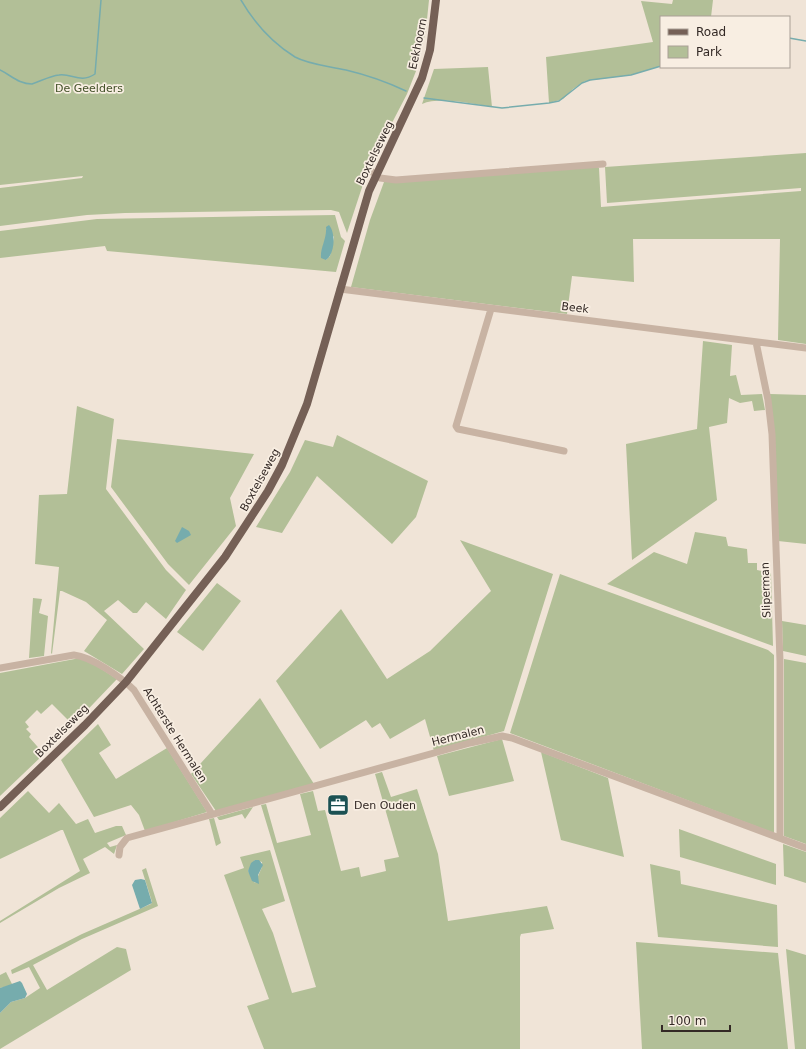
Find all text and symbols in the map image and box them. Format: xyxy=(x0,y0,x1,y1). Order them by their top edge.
legend xyxy=(660,16,790,68)
street label: Eekhoorn xyxy=(406,17,430,71)
text: Road xyxy=(696,25,726,39)
text: Park xyxy=(696,45,722,59)
park label: De Geelders xyxy=(55,82,123,95)
street label: Boxtelseweg xyxy=(354,119,396,187)
street label: Beek xyxy=(561,300,590,316)
street label: Boxtelseweg xyxy=(237,446,283,514)
street label: Sliperman xyxy=(759,562,773,618)
street label: Achterste Hermalen xyxy=(140,685,210,785)
street label: Boxtelseweg xyxy=(33,702,91,760)
street label: Hermalen xyxy=(430,723,486,749)
office icon: Den Ouden xyxy=(325,792,351,818)
place label: Den Ouden xyxy=(354,799,416,812)
scale bar xyxy=(662,1007,730,1033)
text: 100 m xyxy=(668,1014,706,1028)

